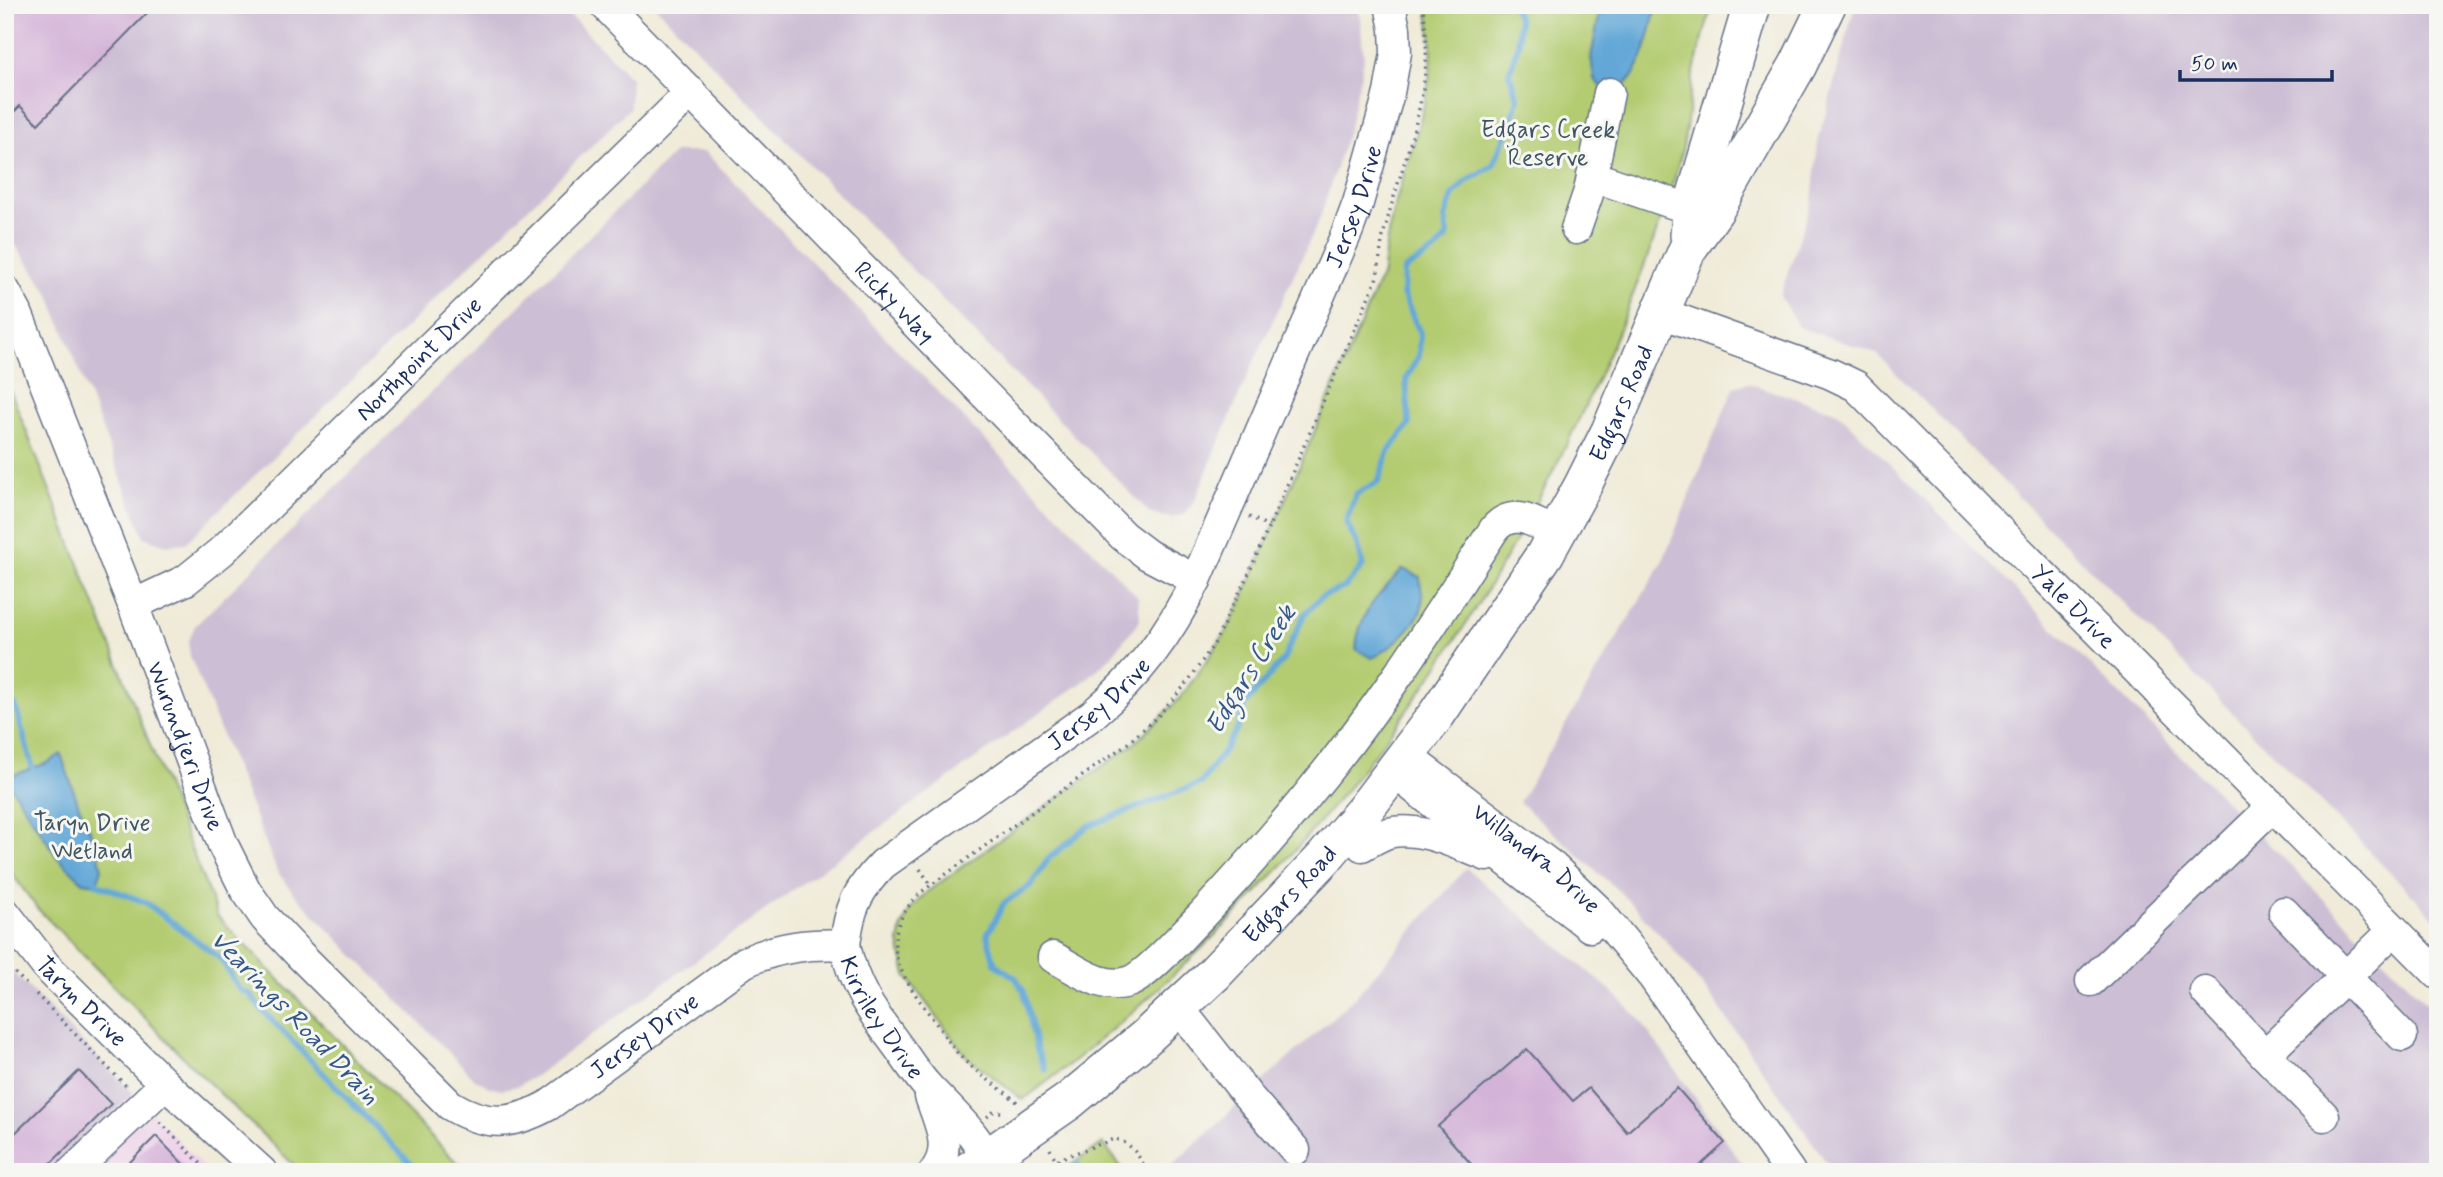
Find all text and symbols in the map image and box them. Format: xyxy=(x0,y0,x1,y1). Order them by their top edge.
scale bar xyxy=(2180,38,2333,82)
text: 50 m xyxy=(2191,50,2238,78)
park label: Edgars Creek Reserve xyxy=(1481,115,1615,174)
street label: Jersey Drive xyxy=(1319,142,1390,273)
street label: Ricky Way xyxy=(846,255,941,351)
street label: Northpoint Drive xyxy=(350,291,490,428)
street label: Edgars Road xyxy=(1583,341,1662,468)
street label: Yale Drive xyxy=(2024,558,2122,656)
water label: Edgars Creek xyxy=(1199,598,1308,743)
street label: Jersey Drive xyxy=(1042,652,1159,759)
street label: Wurundjeri Drive xyxy=(139,658,230,836)
street label: Willandra Drive xyxy=(1465,797,1607,921)
park label: Taryn Drive Wetland xyxy=(33,808,151,867)
street label: Edgars Road xyxy=(1237,840,1345,951)
water label: Vearings Road Drain xyxy=(202,924,387,1113)
street label: Taryn Drive xyxy=(27,951,133,1055)
street label: Kirriley Drive xyxy=(831,953,930,1086)
street label: Jersey Drive xyxy=(584,987,706,1087)

